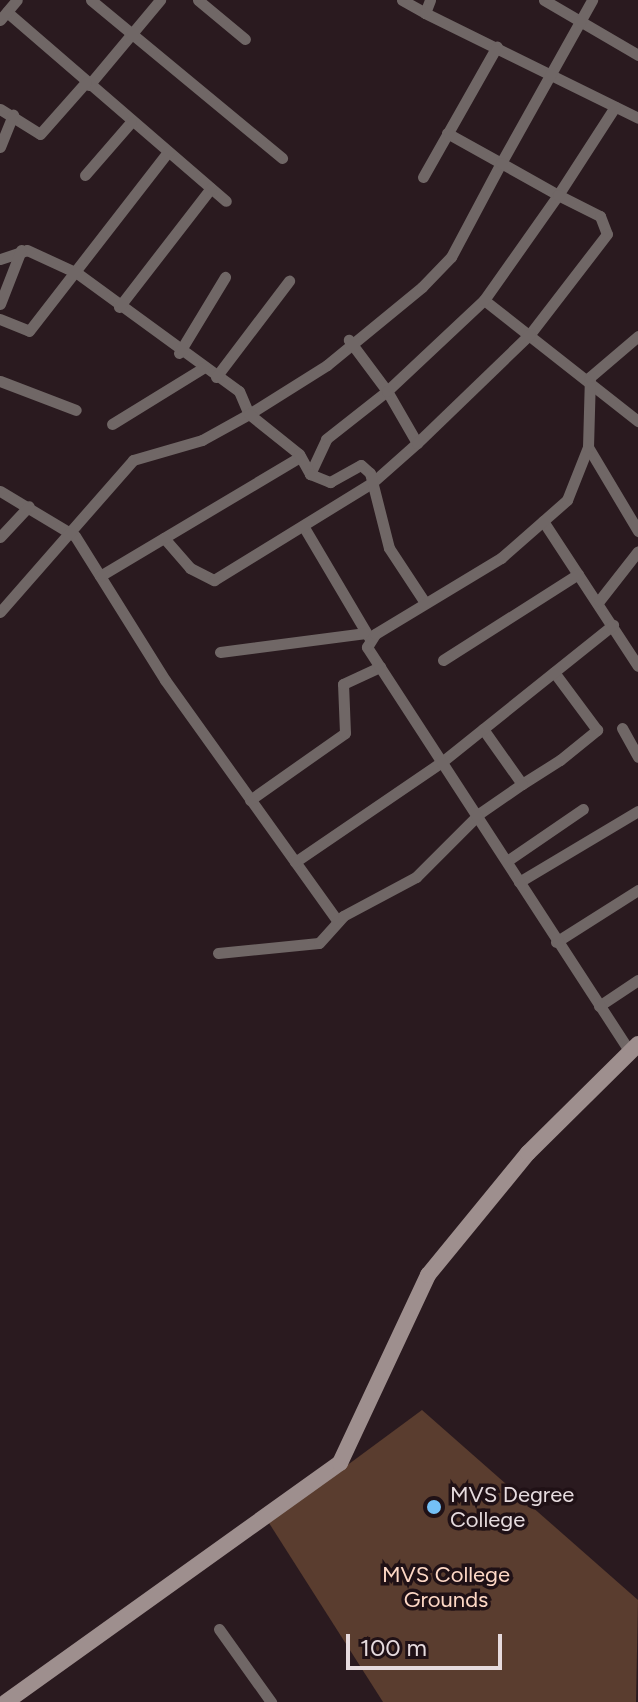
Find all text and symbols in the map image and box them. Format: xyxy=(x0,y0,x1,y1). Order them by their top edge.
place label: MVS Degree College xyxy=(450,1481,574,1532)
marker: MVS Degree College xyxy=(425,1498,443,1516)
park label: MVS College Grounds xyxy=(382,1561,510,1612)
scale bar xyxy=(350,1618,506,1668)
text: 100 m xyxy=(360,1633,427,1662)

